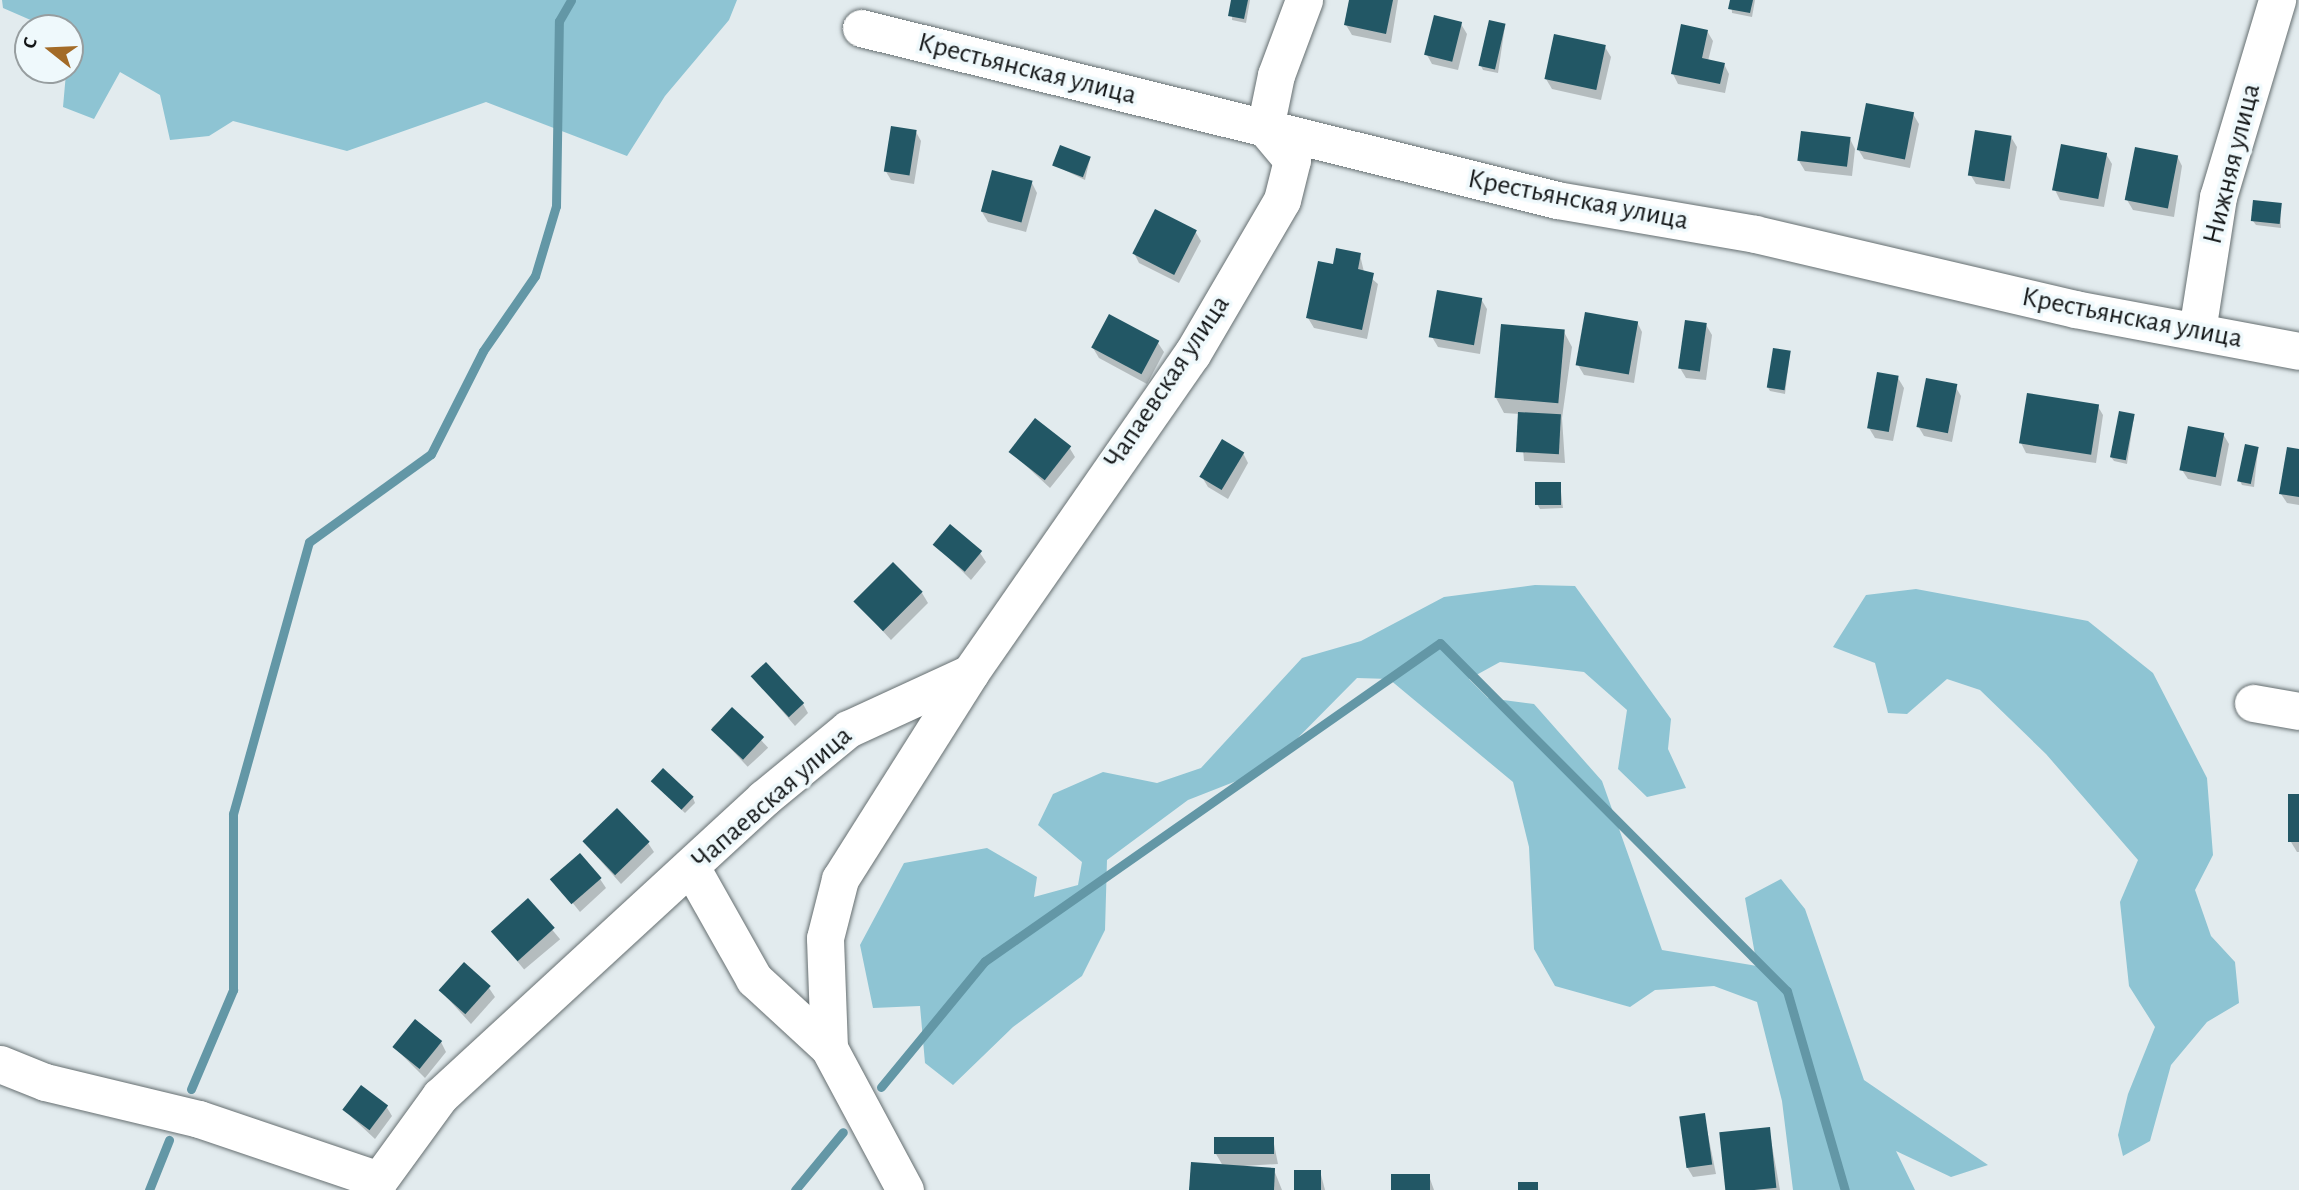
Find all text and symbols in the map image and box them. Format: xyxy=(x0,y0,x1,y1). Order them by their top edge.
north arrow xyxy=(14,14,84,84)
street label: Крестьянская улица xyxy=(914,26,1140,112)
text: С xyxy=(20,35,41,51)
street label: Нижняя улица xyxy=(2196,80,2268,248)
street label: Крестьянская улица xyxy=(1465,162,1691,238)
street label: Крестьянская улица xyxy=(2019,280,2245,356)
street label: Чапаевская улица xyxy=(1097,289,1237,475)
street label: Чапаевская улица xyxy=(685,719,859,877)

